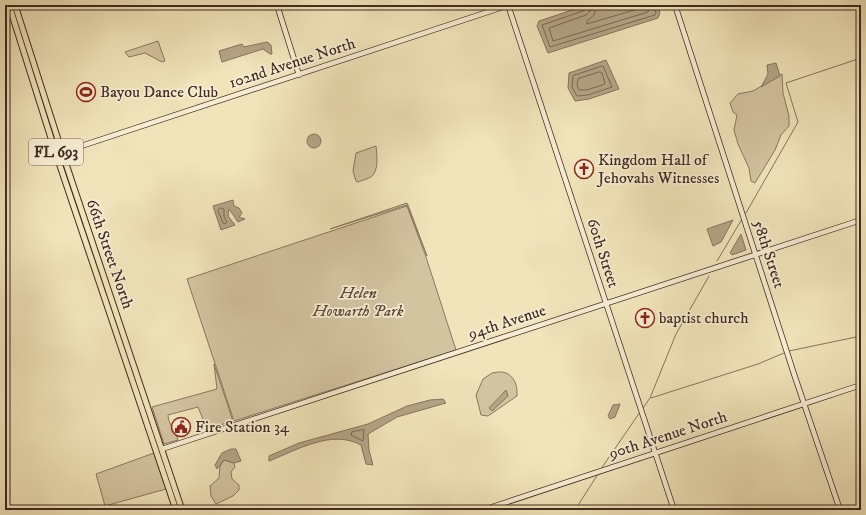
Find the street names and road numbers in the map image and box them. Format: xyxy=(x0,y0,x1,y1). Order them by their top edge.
street label: 102nd Avenue North xyxy=(226,33,358,93)
road number: FL 693 xyxy=(29,139,83,165)
street label: 66th Street North xyxy=(82,196,138,312)
street label: 60th Street xyxy=(582,216,624,290)
street label: 58th Street xyxy=(749,217,789,291)
street label: 94th Avenue xyxy=(465,300,549,344)
street label: 90th Avenue North xyxy=(605,406,730,464)

